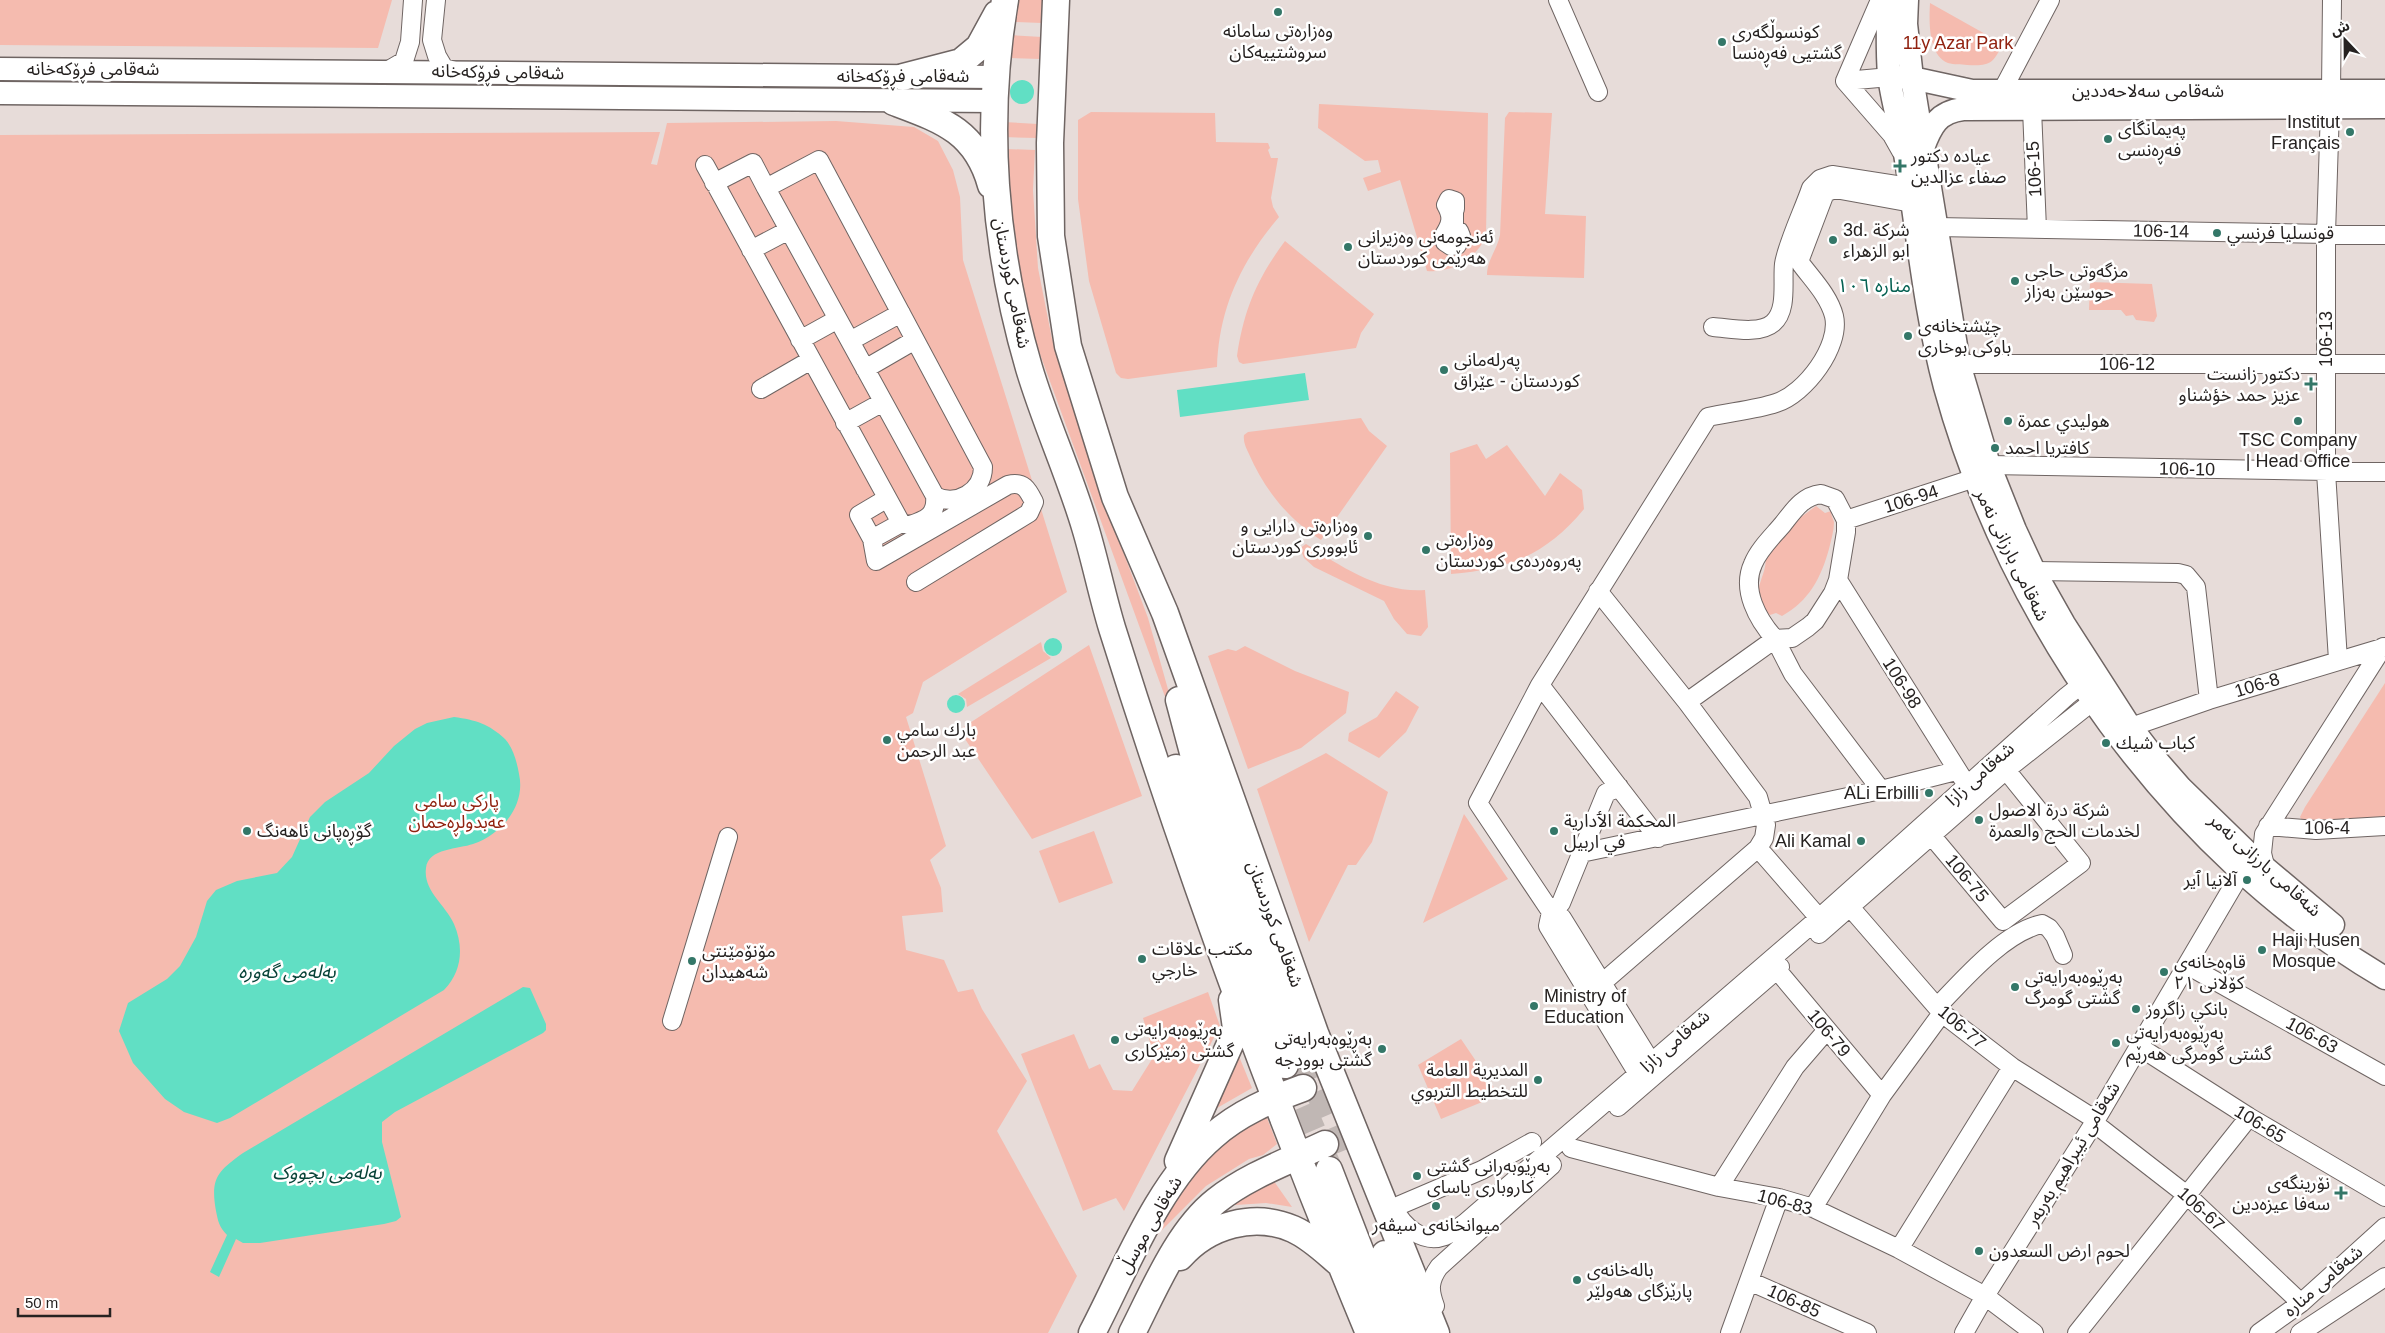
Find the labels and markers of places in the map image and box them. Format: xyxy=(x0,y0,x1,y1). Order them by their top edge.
marker: وەزارەتی سامانە سروشتییەکان xyxy=(1272,6,1284,18)
place label: کونسوڵگەری گشتیی فەڕەنسا xyxy=(1732,19,1842,68)
place label: وەزارەتی سامانە سروشتییەکان xyxy=(1223,21,1333,63)
marker: کونسوڵگەری گشتیی فەڕەنسا xyxy=(1716,36,1728,48)
place label: Institut Français xyxy=(2271,112,2340,153)
place label: پەیمانگای فەڕەنسی xyxy=(2118,119,2186,165)
marker: Institut Français xyxy=(2344,126,2356,138)
marker: پەیمانگای فەڕەنسی xyxy=(2102,133,2114,145)
place label: عياده دكتور صفاء عزالدين xyxy=(1910,146,2007,188)
marker: عياده دكتور صفاء عزالدين xyxy=(1893,159,1907,173)
place label: 3d. شركة ابو الزهراء xyxy=(1843,220,1910,262)
place label: قونسليا فرنسي xyxy=(2227,223,2334,246)
place label: ئەنجومەنی وەزیرانی هەرێمی کوردستان xyxy=(1358,227,1494,269)
marker: قونسليا فرنسي xyxy=(2211,227,2223,239)
marker: 3d. شركة ابو الزهراء xyxy=(1827,234,1839,246)
marker: ئەنجومەنی وەزیرانی هەرێمی کوردستان xyxy=(1342,241,1354,253)
place label: مزگەوتی حاجی حوسێن بەزاز xyxy=(2024,261,2128,303)
marker: مزگەوتی حاجی حوسێن بەزاز xyxy=(2009,275,2021,287)
place label: چێشتخانەی باوكی بوخاری xyxy=(1918,316,2011,358)
marker: چێشتخانەی باوكی بوخاری xyxy=(1902,330,1914,342)
place label: پەرلەمانی کوردستان - عێراق xyxy=(1454,350,1580,392)
marker: پەرلەمانی کوردستان - عێراق xyxy=(1438,364,1450,376)
place label: دكتور زانست عزيز حمد خؤشناو xyxy=(2179,364,2300,406)
marker: دكتور زانست عزيز حمد خؤشناو xyxy=(2304,377,2318,391)
place label: هوليدي عمرة xyxy=(2018,411,2110,434)
marker: هوليدي عمرة xyxy=(2002,415,2014,427)
marker: TSC Company | Head Office xyxy=(2292,415,2304,427)
place label: TSC Company | Head Office xyxy=(2239,430,2357,471)
place label: كافتريا احمد xyxy=(2005,438,2090,459)
marker: كافتريا احمد xyxy=(1989,442,2001,454)
place label: وەزارەتی دارایی و ئابووری کوردستان xyxy=(1232,516,1358,558)
marker: وەزارەتی دارایی و ئابووری کوردستان xyxy=(1362,530,1374,542)
place label: وەزارەتی پەروەردەی کوردستان xyxy=(1436,530,1582,572)
marker: وەزارەتی پەروەردەی کوردستان xyxy=(1420,544,1432,556)
place label: بارك سامي عبد الرحمن xyxy=(897,720,976,762)
place label: كباب شيك xyxy=(2116,733,2196,753)
marker: بارك سامي عبد الرحمن xyxy=(881,734,893,746)
marker: كباب شيك xyxy=(2100,737,2112,749)
place label: ALi Erbilli xyxy=(1844,783,1919,803)
marker: ALi Erbilli xyxy=(1923,787,1935,799)
place label: شركة درة الاصول لخدمات الحج والعمرة xyxy=(1989,800,2140,844)
place label: المحكمة الٲدارية في اربيل xyxy=(1564,811,1676,855)
marker: شركة درة الاصول لخدمات الحج والعمرة xyxy=(1973,814,1985,826)
place label: گۆڕەپانی ئاهەنگ xyxy=(257,821,372,846)
marker: گۆڕەپانی ئاهەنگ xyxy=(241,825,253,837)
marker: المحكمة الٲدارية في اربيل xyxy=(1548,825,1560,837)
place label: Ali Kamal xyxy=(1775,831,1851,851)
marker: Ali Kamal xyxy=(1855,835,1867,847)
place label: آلانیا ٱير xyxy=(2183,870,2238,891)
marker: آلانیا ٱير xyxy=(2241,874,2253,886)
place label: Haji Husen Mosque xyxy=(2272,930,2360,971)
place label: مكتب علاقات خارجي xyxy=(1152,939,1253,983)
place label: مۆنۆمێنتی شەھیدان xyxy=(702,941,776,983)
marker: Haji Husen Mosque xyxy=(2256,944,2268,956)
place label: قاوەخانەی کۆڵانی ٢١ xyxy=(2174,952,2246,994)
marker: مكتب علاقات خارجي xyxy=(1136,953,1148,965)
marker: مۆنۆمێنتی شەھیدان xyxy=(686,955,698,967)
marker: قاوەخانەی کۆڵانی ٢١ xyxy=(2158,966,2170,978)
place label: بەڕێوەبەرایەتی گشتی گومرگ xyxy=(2025,967,2123,1009)
marker: بەڕێوەبەرایەتی گشتی گومرگ xyxy=(2009,981,2021,993)
place label: Ministry of Education xyxy=(1544,986,1627,1027)
place label: بانكي زاگروز xyxy=(2145,999,2228,1022)
marker: Ministry of Education xyxy=(1528,1000,1540,1012)
marker: بانكي زاگروز xyxy=(2130,1003,2142,1015)
place label: بەڕێوەبەرایەتی گشتی ژمێركاری xyxy=(1125,1020,1235,1062)
place label: بەڕێوەبەرایەتی گشتی گومرگی هەرێم xyxy=(2126,1023,2272,1067)
place label: بەڕێوەبەرایەتی گشتی بوودجە xyxy=(1274,1029,1373,1071)
marker: بەڕێوەبەرایەتی گشتی ژمێركاری xyxy=(1109,1034,1121,1046)
marker: بەڕێوەبەرایەتی گشتی گومرگی هەرێم xyxy=(2110,1037,2122,1049)
marker: بەڕێوەبەرایەتی گشتی بوودجە xyxy=(1376,1043,1388,1055)
place label: المديرية العامة للتخطيط التربوي xyxy=(1411,1060,1528,1104)
marker: المديرية العامة للتخطيط التربوي xyxy=(1532,1074,1544,1086)
place label: بەڕێوبەرانی گشتی کاروباری یاسای xyxy=(1427,1156,1550,1198)
marker: بەڕێوبەرانی گشتی کاروباری یاسای xyxy=(1411,1170,1423,1182)
place label: نۆرینگەی سەفا عیزەدین xyxy=(2232,1173,2330,1215)
marker: نۆرینگەی سەفا عیزەدین xyxy=(2334,1186,2348,1200)
marker: میوانخانەی سیڤەر xyxy=(1430,1200,1442,1212)
place label: میوانخانەی سیڤەر xyxy=(1371,1215,1500,1236)
place label: لحوم ارض السعدون xyxy=(1989,1241,2130,1265)
marker: لحوم ارض السعدون xyxy=(1973,1245,1985,1257)
place label: بالەخانەی پارێزگای هەولێر xyxy=(1586,1260,1692,1302)
marker: بالەخانەی پارێزگای هەولێر xyxy=(1571,1274,1583,1286)

